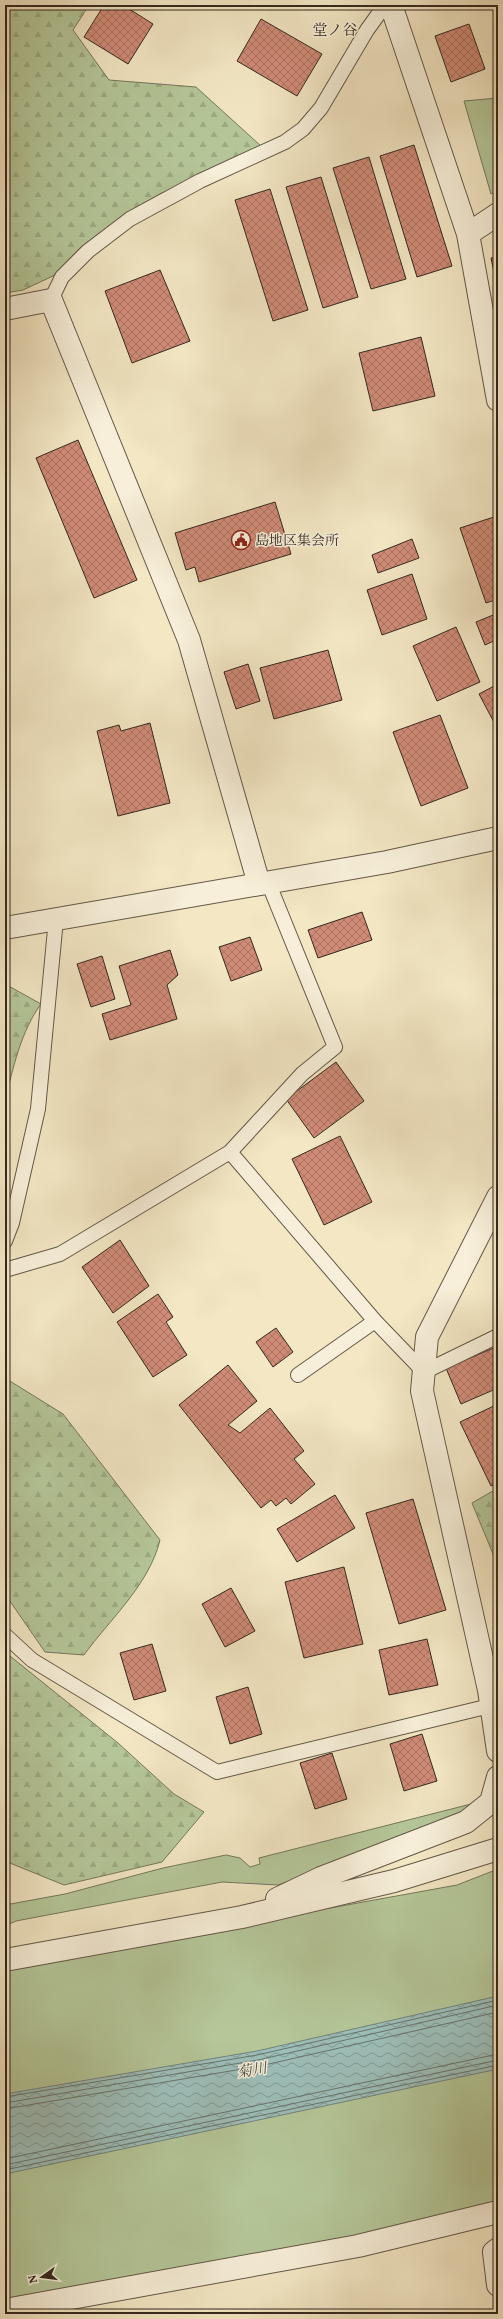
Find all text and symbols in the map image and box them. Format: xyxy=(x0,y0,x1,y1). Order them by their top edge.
district label: 堂ノ谷 xyxy=(312,21,358,42)
public building icon: 島地区集会所 xyxy=(230,529,252,551)
place label: 島地区集会所 xyxy=(255,532,339,551)
water label: 菊川 xyxy=(236,2058,271,2084)
north arrow xyxy=(22,2257,62,2297)
text: N xyxy=(26,2273,42,2285)

